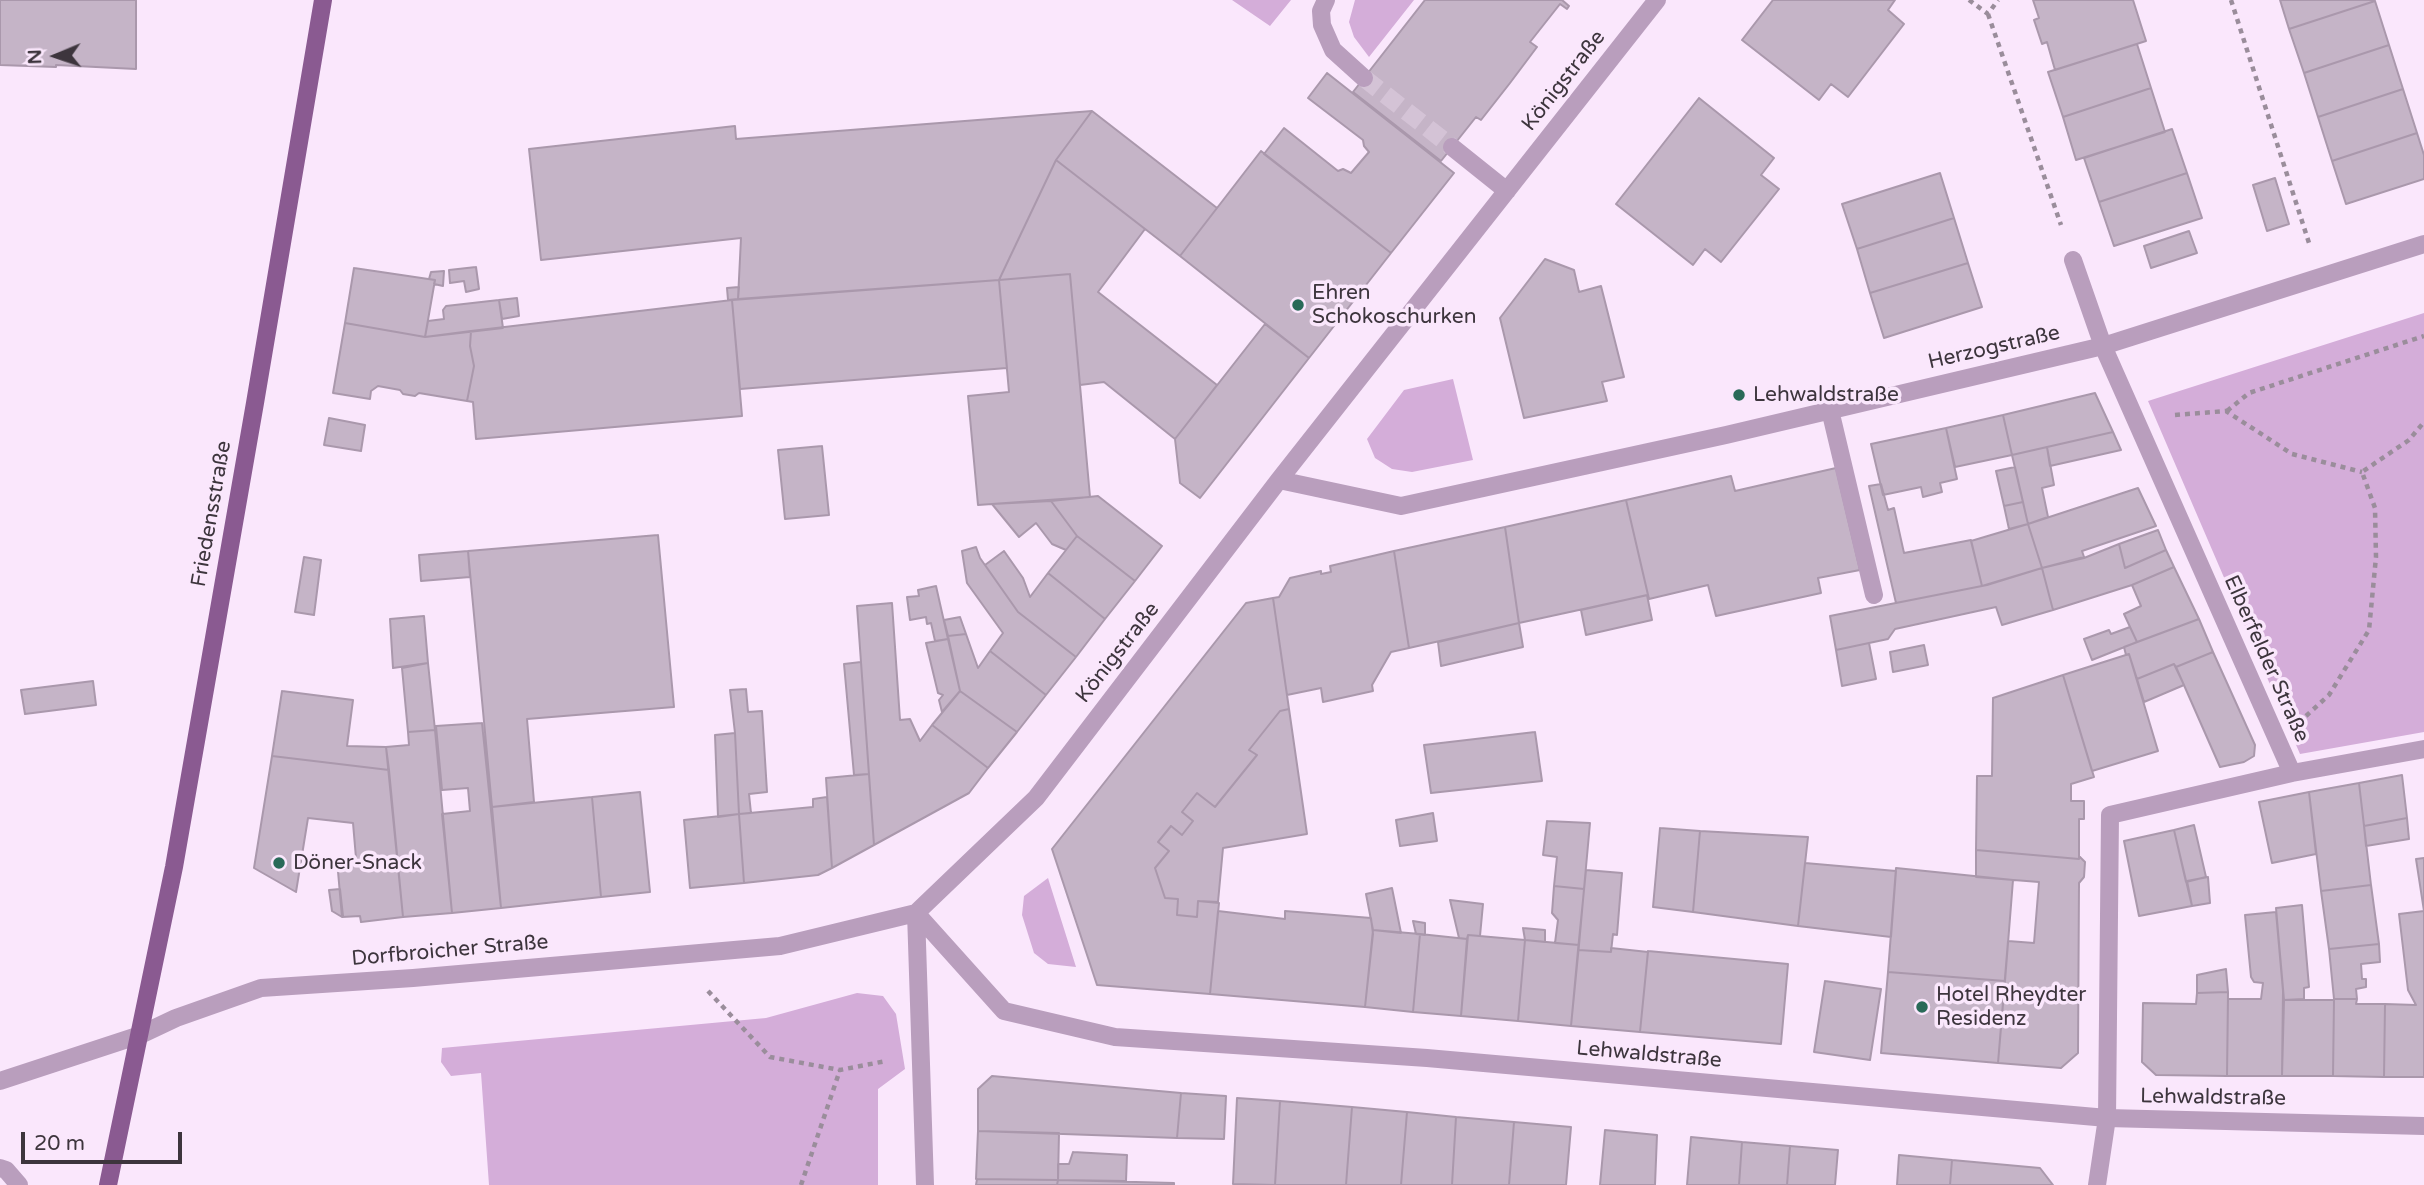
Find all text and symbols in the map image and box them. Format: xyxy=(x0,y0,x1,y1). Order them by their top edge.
north arrow xyxy=(21,21,91,91)
street label: Königstraße xyxy=(1517,26,1611,136)
text: N xyxy=(24,49,46,65)
place label: Ehren Schokoschurken xyxy=(1312,280,1476,330)
marker: Ehren Schokoschurken xyxy=(1290,297,1306,313)
street label: Herzogstraße xyxy=(1926,321,2062,375)
place label: Lehwaldstraße xyxy=(1753,382,1899,408)
marker: Lehwaldstraße xyxy=(1731,387,1747,403)
street label: Friedensstraße xyxy=(187,439,237,589)
street label: Elberfelder Straße xyxy=(2218,572,2314,746)
street label: Königstraße xyxy=(1071,598,1165,708)
place label: Döner-Snack xyxy=(293,850,422,876)
marker: Döner-Snack xyxy=(271,855,287,871)
street label: Dorfbroicher Straße xyxy=(351,930,549,972)
place label: Hotel Rheydter Residenz xyxy=(1936,982,2086,1032)
marker: Hotel Rheydter Residenz xyxy=(1914,999,1930,1015)
street label: Lehwaldstraße xyxy=(1575,1036,1723,1074)
street label: Lehwaldstraße xyxy=(2140,1084,2286,1112)
scale bar xyxy=(24,1118,186,1162)
text: 20 m xyxy=(34,1131,85,1156)

